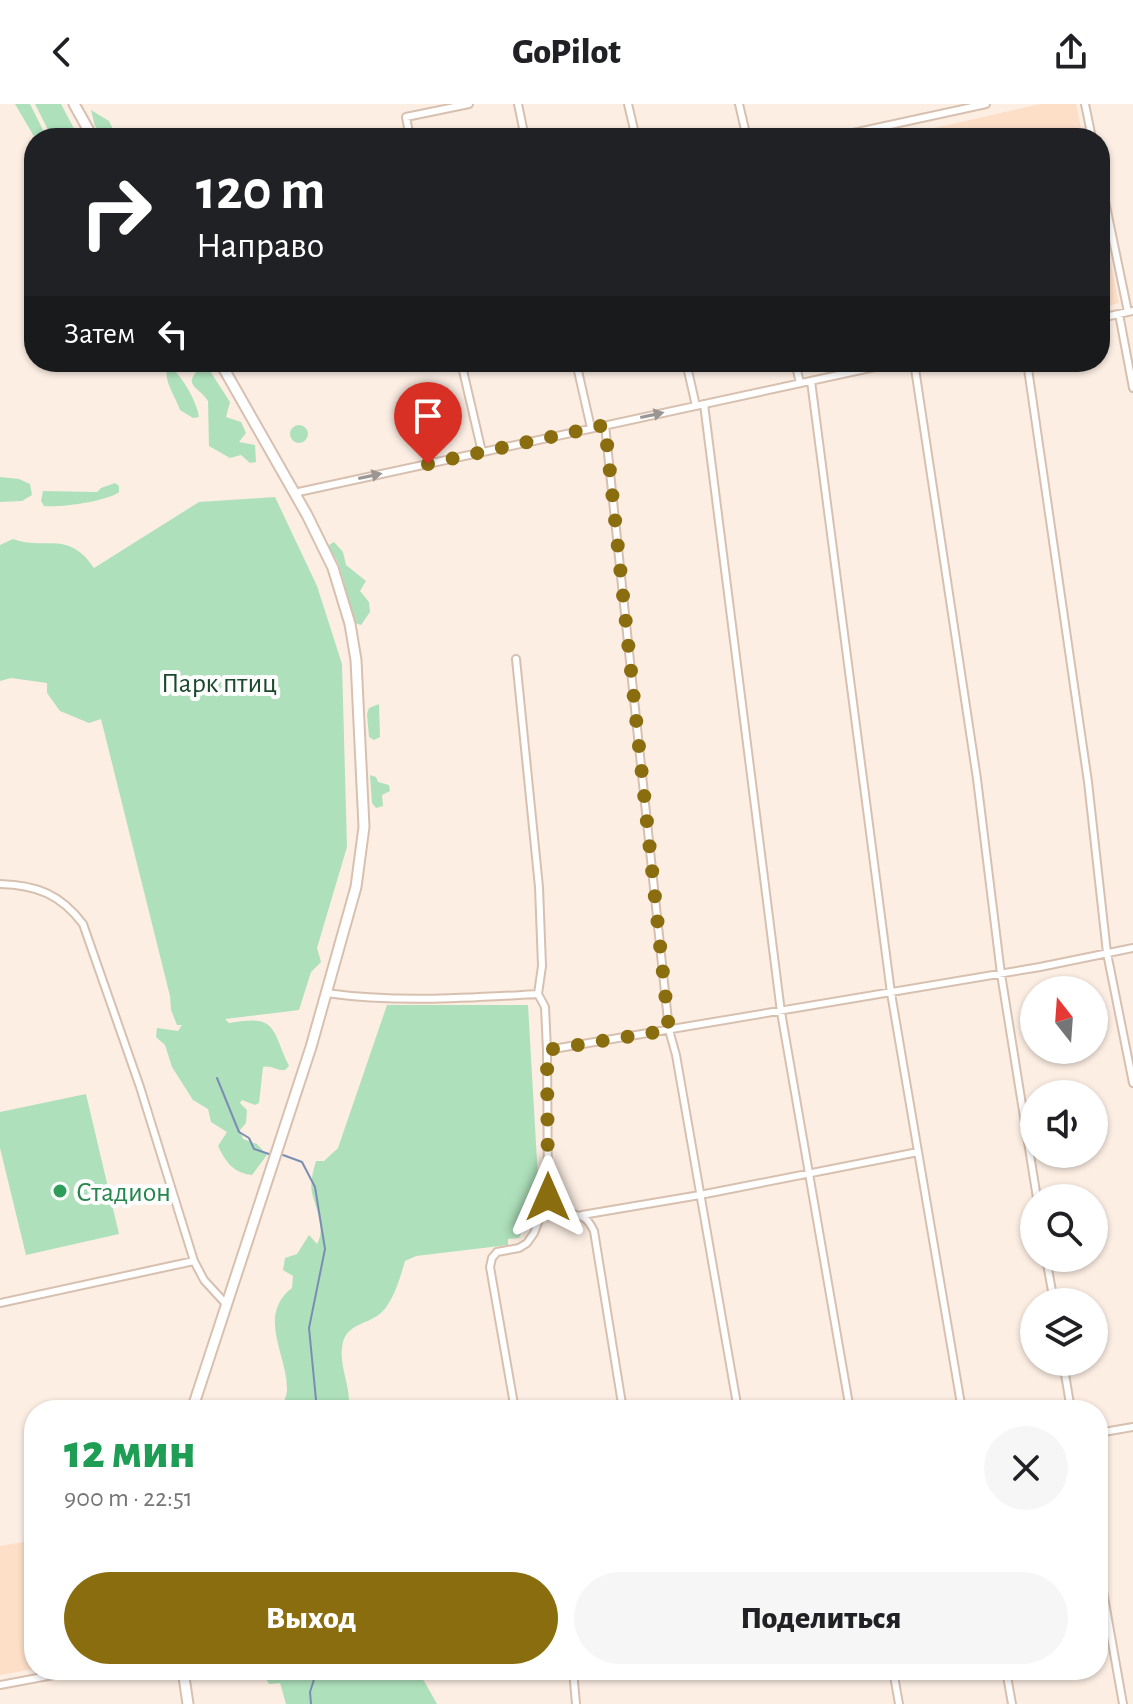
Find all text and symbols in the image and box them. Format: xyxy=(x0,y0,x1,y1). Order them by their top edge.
icon: back xyxy=(40,30,84,74)
icon: share xyxy=(1049,30,1093,74)
text: GoPilot xyxy=(512,34,621,70)
icon: right xyxy=(64,160,168,264)
text: 120 m xyxy=(196,163,325,219)
text: Направо xyxy=(196,228,324,264)
icon: left xyxy=(151,312,195,356)
text: Затем xyxy=(64,319,135,349)
pin xyxy=(394,382,462,464)
icon: arrive xyxy=(406,394,450,438)
one-way arrow xyxy=(639,408,664,421)
one-way arrow xyxy=(358,469,383,482)
park label: Парк птиц xyxy=(161,670,277,698)
north arrow xyxy=(1020,976,1108,1064)
map controls xyxy=(1020,976,1108,1376)
button: sound xyxy=(1020,1080,1108,1168)
position arrow xyxy=(506,1155,590,1239)
place label: Стадион xyxy=(76,1179,171,1207)
marker: Стадион xyxy=(51,1182,69,1200)
button: search xyxy=(1020,1184,1108,1272)
button: layers xyxy=(1020,1288,1108,1376)
button: close xyxy=(984,1426,1068,1510)
text: 12 мин xyxy=(64,1429,196,1477)
text: 900 m · 22:51 xyxy=(64,1485,193,1511)
button: Выход xyxy=(64,1572,558,1664)
button: Поделиться xyxy=(574,1572,1068,1664)

